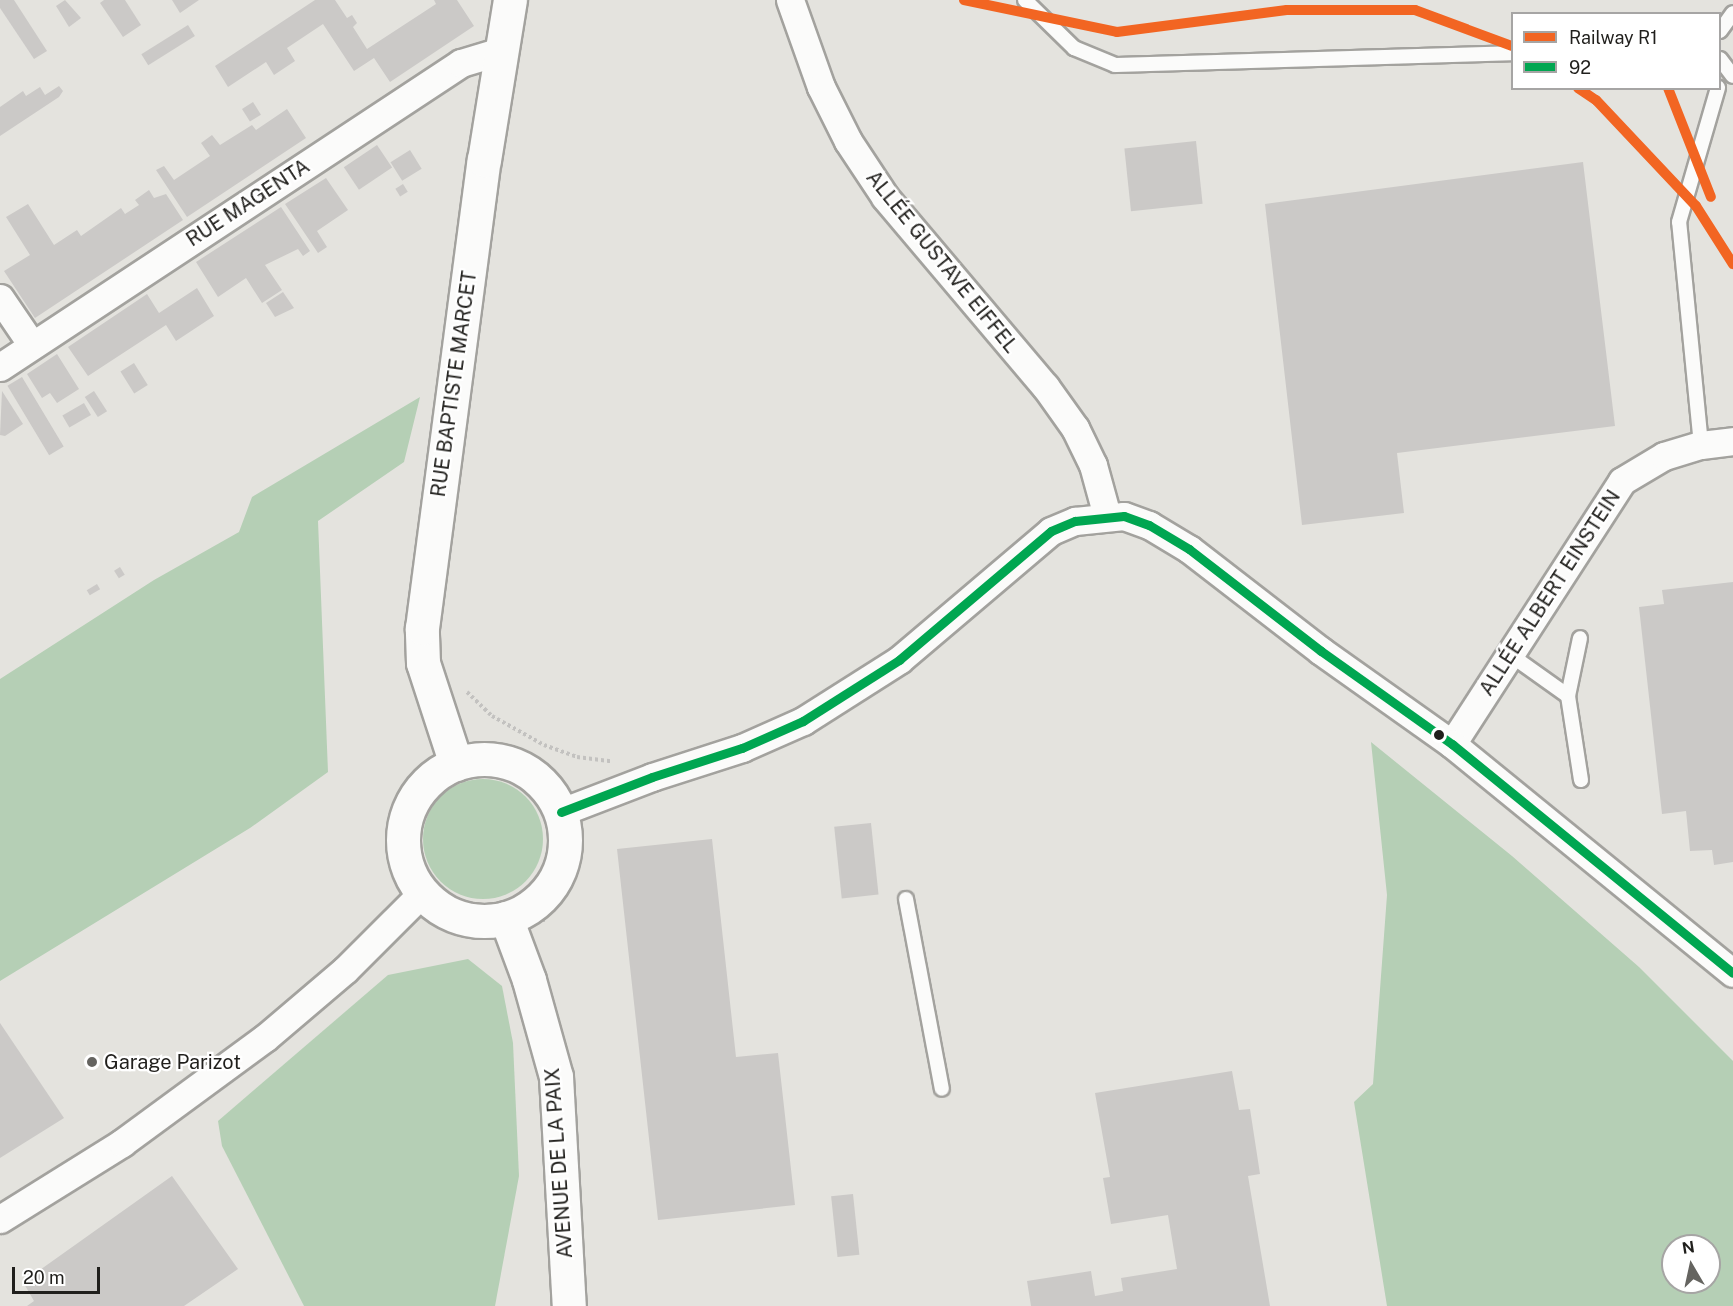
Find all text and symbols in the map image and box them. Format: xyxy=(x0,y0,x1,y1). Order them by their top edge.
legend xyxy=(1511,12,1721,90)
text: Railway R1 xyxy=(1569,27,1658,48)
text: 92 xyxy=(1569,57,1591,78)
street label: RUE MAGENTA xyxy=(182,154,314,252)
street label: ALLÉE GUSTAVE EIFFEL xyxy=(861,166,1023,358)
street label: RUE BAPTISTE MARCET xyxy=(426,269,482,499)
street label: ALLÉE ALBERT EINSTEIN xyxy=(1474,486,1626,700)
unlabelled marker xyxy=(1433,729,1445,741)
place label: Garage Parizot xyxy=(104,1050,241,1074)
marker: Garage Parizot xyxy=(85,1055,99,1069)
street label: AVENUE DE LA PAIX xyxy=(540,1067,578,1259)
north arrow xyxy=(1661,1234,1721,1294)
text: N xyxy=(1681,1237,1696,1258)
scale bar xyxy=(15,1255,104,1293)
text: 20 m xyxy=(23,1267,65,1288)

